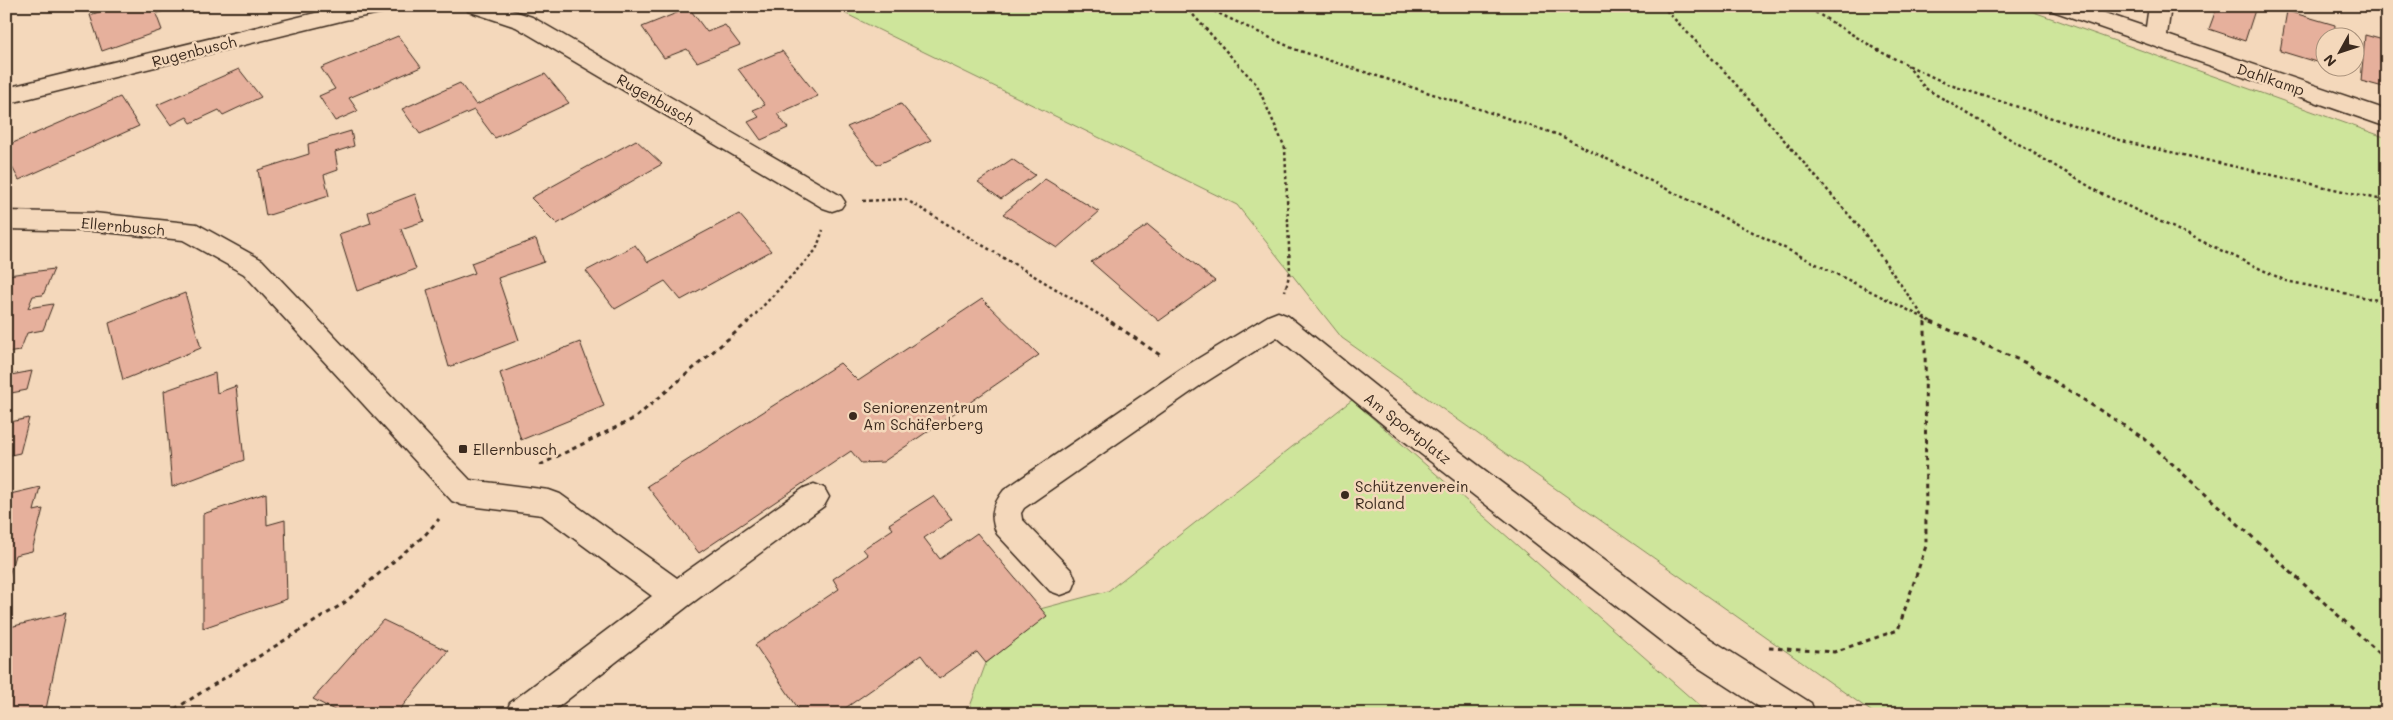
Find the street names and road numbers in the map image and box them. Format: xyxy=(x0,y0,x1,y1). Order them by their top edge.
street label: Rugenbusch xyxy=(150,31,238,71)
street label: Dahlkamp xyxy=(2234,58,2308,100)
street label: Rugenbusch xyxy=(614,69,698,129)
street label: Ellernbusch xyxy=(80,212,166,240)
street label: Am Sportplatz xyxy=(1360,388,1456,468)

